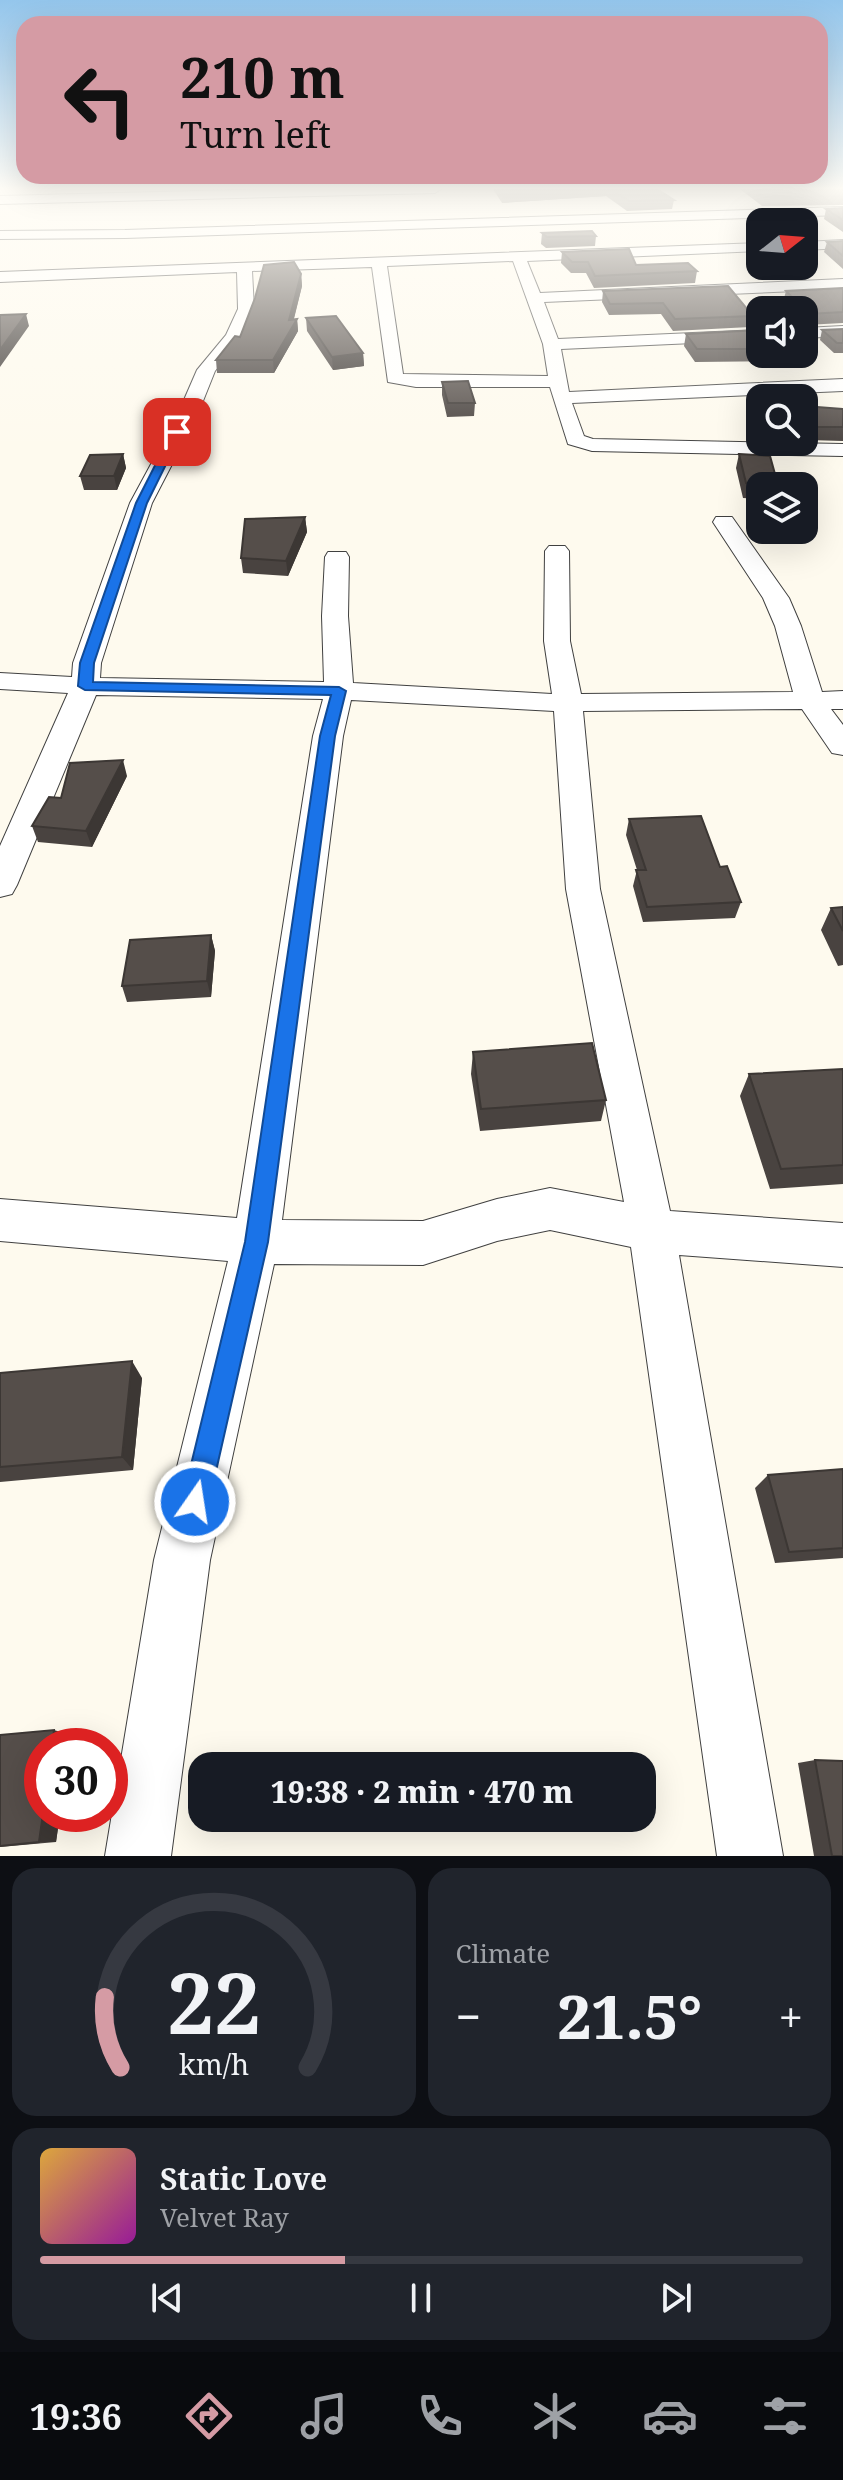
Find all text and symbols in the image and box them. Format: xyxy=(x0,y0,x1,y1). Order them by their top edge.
text: 210 m xyxy=(180,38,345,114)
icon: left xyxy=(48,48,152,152)
text: Turn left xyxy=(180,110,331,159)
north arrow xyxy=(746,208,818,280)
map controls xyxy=(746,208,818,544)
button: sound xyxy=(746,296,818,368)
button: search xyxy=(746,384,818,456)
pin xyxy=(143,398,211,466)
icon: arrive xyxy=(155,410,199,454)
button: layers xyxy=(746,472,818,544)
position arrow xyxy=(153,1460,237,1544)
speed limit sign: 30 xyxy=(24,1728,128,1832)
text: 19:38 · 2 min · 470 m xyxy=(271,1771,573,1812)
text: Climate xyxy=(456,1935,550,1971)
text: 22 xyxy=(167,1945,261,2058)
text: 21.5° xyxy=(557,1975,702,2057)
text: − xyxy=(456,1986,481,2046)
text: + xyxy=(778,1986,803,2046)
text: km/h xyxy=(179,2044,249,2083)
text: Static Love xyxy=(160,2158,327,2199)
text: Velvet Ray xyxy=(160,2199,289,2235)
icon: previous xyxy=(145,2276,189,2320)
icon: pause xyxy=(399,2276,443,2320)
icon: next xyxy=(654,2276,698,2320)
icon: directions xyxy=(181,2388,237,2444)
icon: music xyxy=(296,2388,352,2444)
icon: phone xyxy=(412,2388,468,2444)
icon: climate xyxy=(527,2388,583,2444)
icon: car xyxy=(642,2388,698,2444)
icon: filters xyxy=(757,2388,813,2444)
text: 19:36 xyxy=(30,2392,122,2441)

